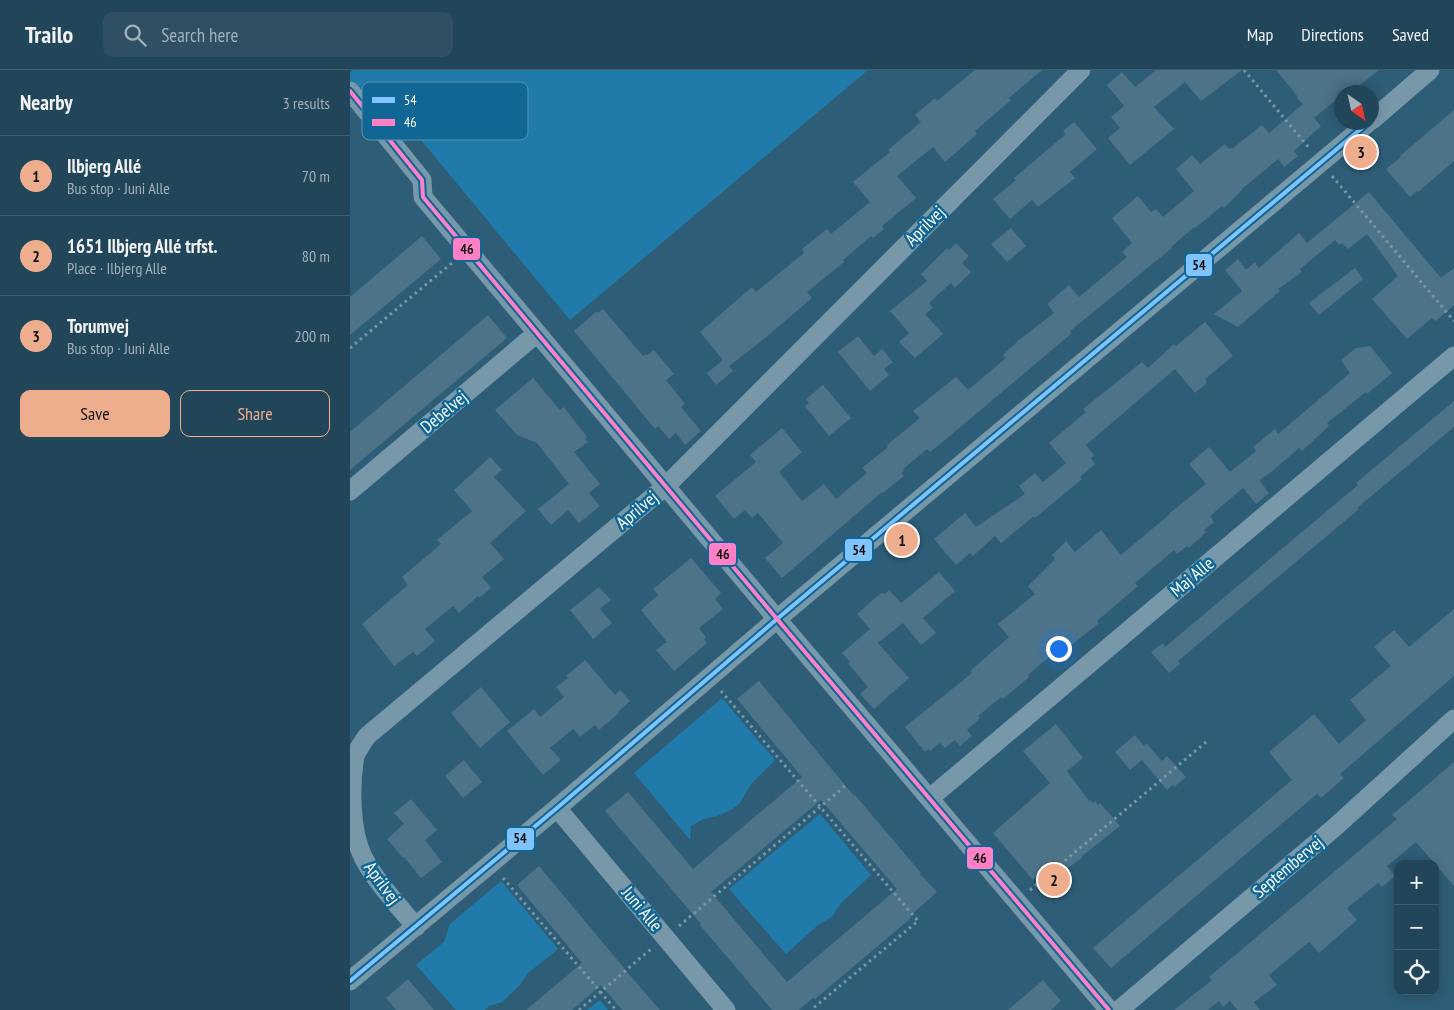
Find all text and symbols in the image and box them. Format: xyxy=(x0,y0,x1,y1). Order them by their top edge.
search box xyxy=(103,12,453,57)
text: Trailo xyxy=(25,19,73,50)
icon: search xyxy=(121,21,149,49)
text: Search here xyxy=(161,23,238,47)
text: Map xyxy=(1247,23,1273,46)
text: Directions xyxy=(1301,23,1364,46)
text: Saved xyxy=(1392,23,1429,46)
legend xyxy=(362,82,528,140)
north arrow xyxy=(1334,85,1379,130)
text: Nearby xyxy=(20,89,73,116)
text: 54 xyxy=(404,91,417,109)
text: 3 results xyxy=(283,93,330,113)
text: 46 xyxy=(404,113,417,131)
pin: 3 xyxy=(1345,133,1377,171)
text: Ilbjerg Allé xyxy=(67,154,141,178)
text: 1 xyxy=(32,166,40,186)
text: 70 m xyxy=(302,166,330,186)
text: Bus stop · Juni Alle xyxy=(67,178,170,198)
street label: Aprilvej xyxy=(900,201,950,251)
text: 1651 Ilbjerg Allé trfst. xyxy=(67,234,218,258)
line badge: 46 xyxy=(452,237,481,261)
text: 46 xyxy=(460,240,474,258)
text: 2 xyxy=(32,246,40,266)
text: 80 m xyxy=(302,246,330,266)
line badge: 54 xyxy=(1185,253,1213,277)
text: 54 xyxy=(1192,256,1206,274)
text: Place · Ilbjerg Alle xyxy=(67,258,167,278)
text: Torumvej xyxy=(67,314,129,338)
text: 3 xyxy=(32,326,40,346)
text: 200 m xyxy=(295,326,330,346)
text: Bus stop · Juni Alle xyxy=(67,338,170,358)
street label: Debelvej xyxy=(415,385,472,438)
button: Save xyxy=(20,390,170,437)
button: Share xyxy=(180,390,330,437)
street label: Aprilvej xyxy=(611,485,662,534)
pin: 1 xyxy=(886,521,918,559)
line badge: 54 xyxy=(844,538,873,562)
text: 54 xyxy=(852,541,866,559)
line badge: 46 xyxy=(708,542,737,566)
text: 46 xyxy=(716,545,730,563)
street label: Maj Alle xyxy=(1165,552,1218,602)
your location xyxy=(1046,636,1072,662)
line badge: 54 xyxy=(506,827,535,851)
text: 54 xyxy=(513,829,527,847)
street label: Septembervej xyxy=(1248,830,1328,903)
line badge: 46 xyxy=(966,846,994,870)
text: 46 xyxy=(973,849,987,867)
street label: Aprilvej xyxy=(359,857,406,909)
map controls xyxy=(1394,860,1439,995)
button: + xyxy=(1394,860,1439,905)
pin: 2 xyxy=(1038,861,1070,899)
street label: Juni Alle xyxy=(616,881,668,936)
button: − xyxy=(1394,905,1439,950)
button: locate xyxy=(1394,950,1439,995)

